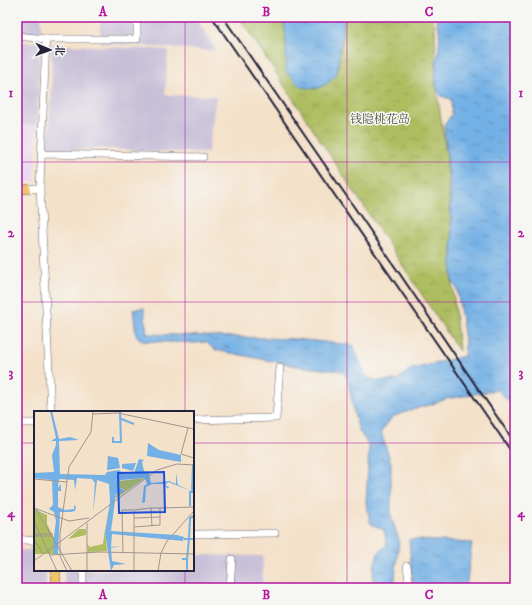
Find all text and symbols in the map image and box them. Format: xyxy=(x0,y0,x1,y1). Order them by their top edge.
text: A xyxy=(98,4,108,20)
text: B xyxy=(262,4,270,20)
text: C xyxy=(425,4,434,20)
north arrow xyxy=(30,30,70,70)
text: 北 xyxy=(52,45,66,56)
text: 1 xyxy=(9,85,14,101)
text: 1 xyxy=(519,85,524,101)
park label: 钱隐桃花岛 xyxy=(350,112,410,127)
text: 2 xyxy=(8,225,15,241)
text: 2 xyxy=(518,225,525,241)
text: 3 xyxy=(9,365,14,381)
text: 3 xyxy=(519,365,524,381)
inset map xyxy=(34,411,194,571)
text: 4 xyxy=(6,505,15,522)
text: 4 xyxy=(516,505,525,522)
text: A xyxy=(98,587,108,603)
text: B xyxy=(262,587,270,603)
text: C xyxy=(425,587,434,603)

